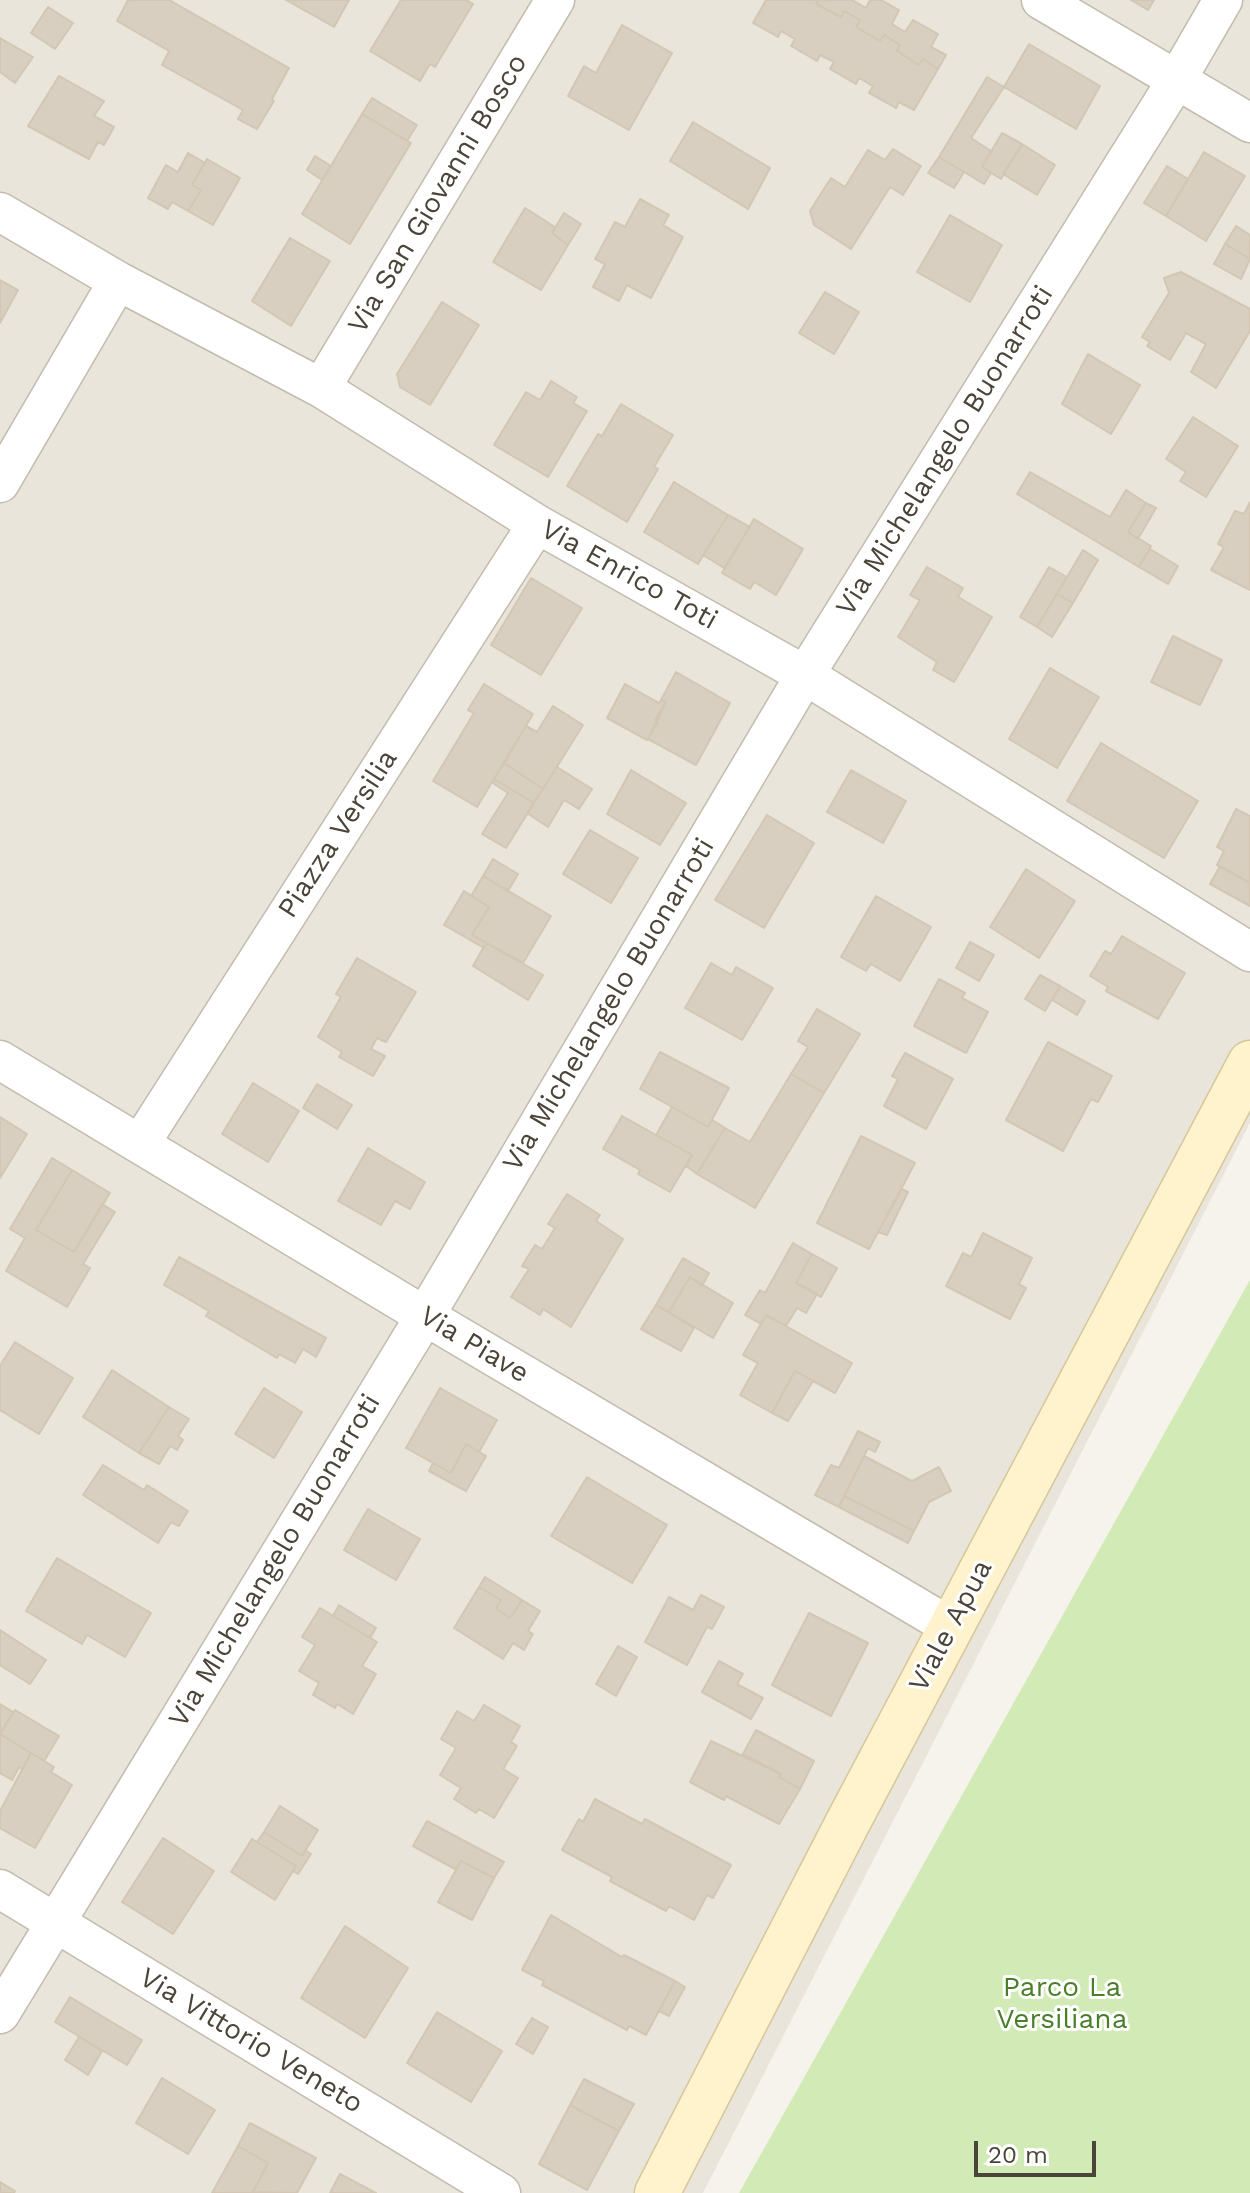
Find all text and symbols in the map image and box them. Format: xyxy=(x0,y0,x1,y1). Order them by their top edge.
street label: Via San Giovanni Bosco xyxy=(341,48,535,340)
street label: Via Michelangelo Buonarroti xyxy=(829,280,1061,622)
street label: Via Enrico Toti xyxy=(535,513,723,637)
street label: Piazza Versilia xyxy=(271,744,405,924)
street label: Via Michelangelo Buonarroti xyxy=(496,832,722,1178)
street label: Via Piave xyxy=(413,1299,535,1391)
street label: Via Michelangelo Buonarroti xyxy=(162,1388,388,1734)
street label: Viale Apua xyxy=(902,1554,1000,1698)
street label: Via Vittorio Veneto xyxy=(133,1961,369,2121)
park label: Parco La Versiliana xyxy=(996,1971,1128,2037)
scale bar xyxy=(978,2125,1100,2175)
text: 20 m xyxy=(988,2141,1048,2169)

